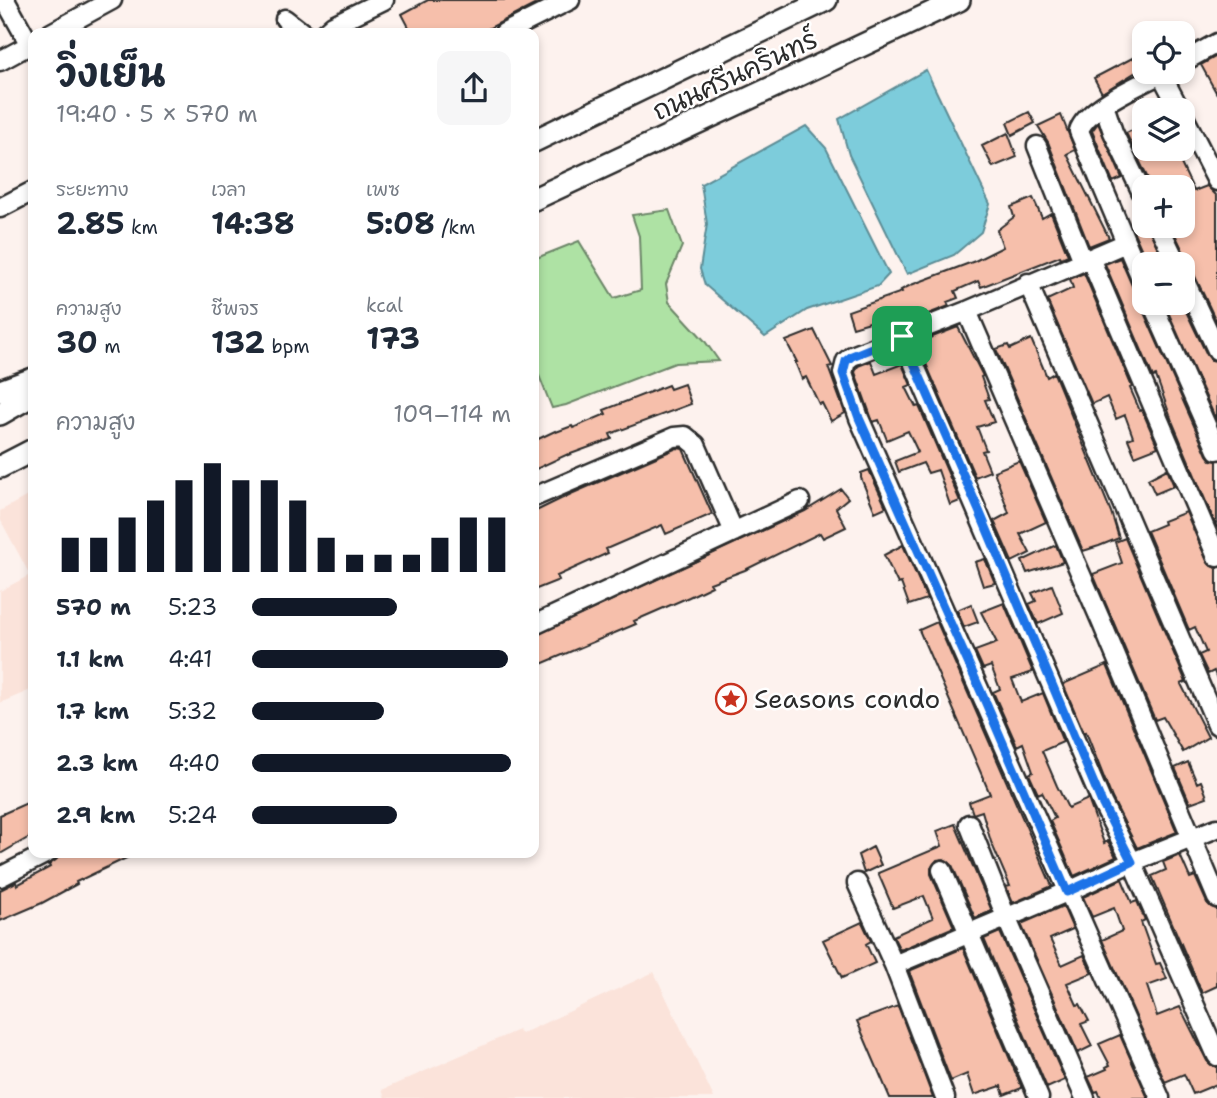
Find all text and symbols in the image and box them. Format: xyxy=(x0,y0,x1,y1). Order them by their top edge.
street label: ถนนศรีนครินทร์ xyxy=(647,21,823,128)
map controls xyxy=(1132,21,1195,315)
button: locate xyxy=(1132,21,1195,84)
text: วิ่งเย็น xyxy=(56,47,165,98)
button: share xyxy=(437,51,511,125)
button: layers xyxy=(1132,98,1195,161)
text: 19:40 · 5 × 570 m xyxy=(56,99,258,129)
button: + xyxy=(1132,175,1195,238)
text: ระยะทาง xyxy=(56,177,129,202)
text: เวลา xyxy=(211,177,246,202)
text: เพซ xyxy=(366,177,400,202)
text: 2.85 xyxy=(56,203,125,244)
text: 14:38 xyxy=(211,203,295,244)
text: 5:08 xyxy=(366,203,435,244)
text: km xyxy=(125,215,158,240)
text: /km xyxy=(435,215,475,240)
button: − xyxy=(1132,252,1195,315)
text: kcal xyxy=(366,293,403,318)
text: ความสูง xyxy=(56,296,122,321)
text: ชีพจร xyxy=(211,296,259,321)
pin xyxy=(872,306,932,366)
icon: arrive xyxy=(883,317,921,355)
text: 173 xyxy=(366,318,420,359)
text: 30 xyxy=(56,322,98,363)
text: 132 xyxy=(211,322,265,363)
text: m xyxy=(98,334,121,359)
text: bpm xyxy=(265,334,310,359)
text: 109–114 m xyxy=(393,399,511,429)
text: ความสูง xyxy=(56,407,135,437)
text: 570 m xyxy=(56,592,131,622)
text: 5:23 xyxy=(168,592,217,622)
text: 1.1 km xyxy=(56,644,124,674)
text: 4:41 xyxy=(168,644,213,674)
place label: Seasons condo xyxy=(754,681,940,716)
place icon: Seasons condo xyxy=(714,682,748,716)
text: 1.7 km xyxy=(56,696,129,726)
text: 5:32 xyxy=(168,696,217,726)
text: 2.3 km xyxy=(56,748,138,778)
text: 4:40 xyxy=(168,748,220,778)
text: 2.9 km xyxy=(56,800,135,830)
text: 5:24 xyxy=(168,800,217,830)

